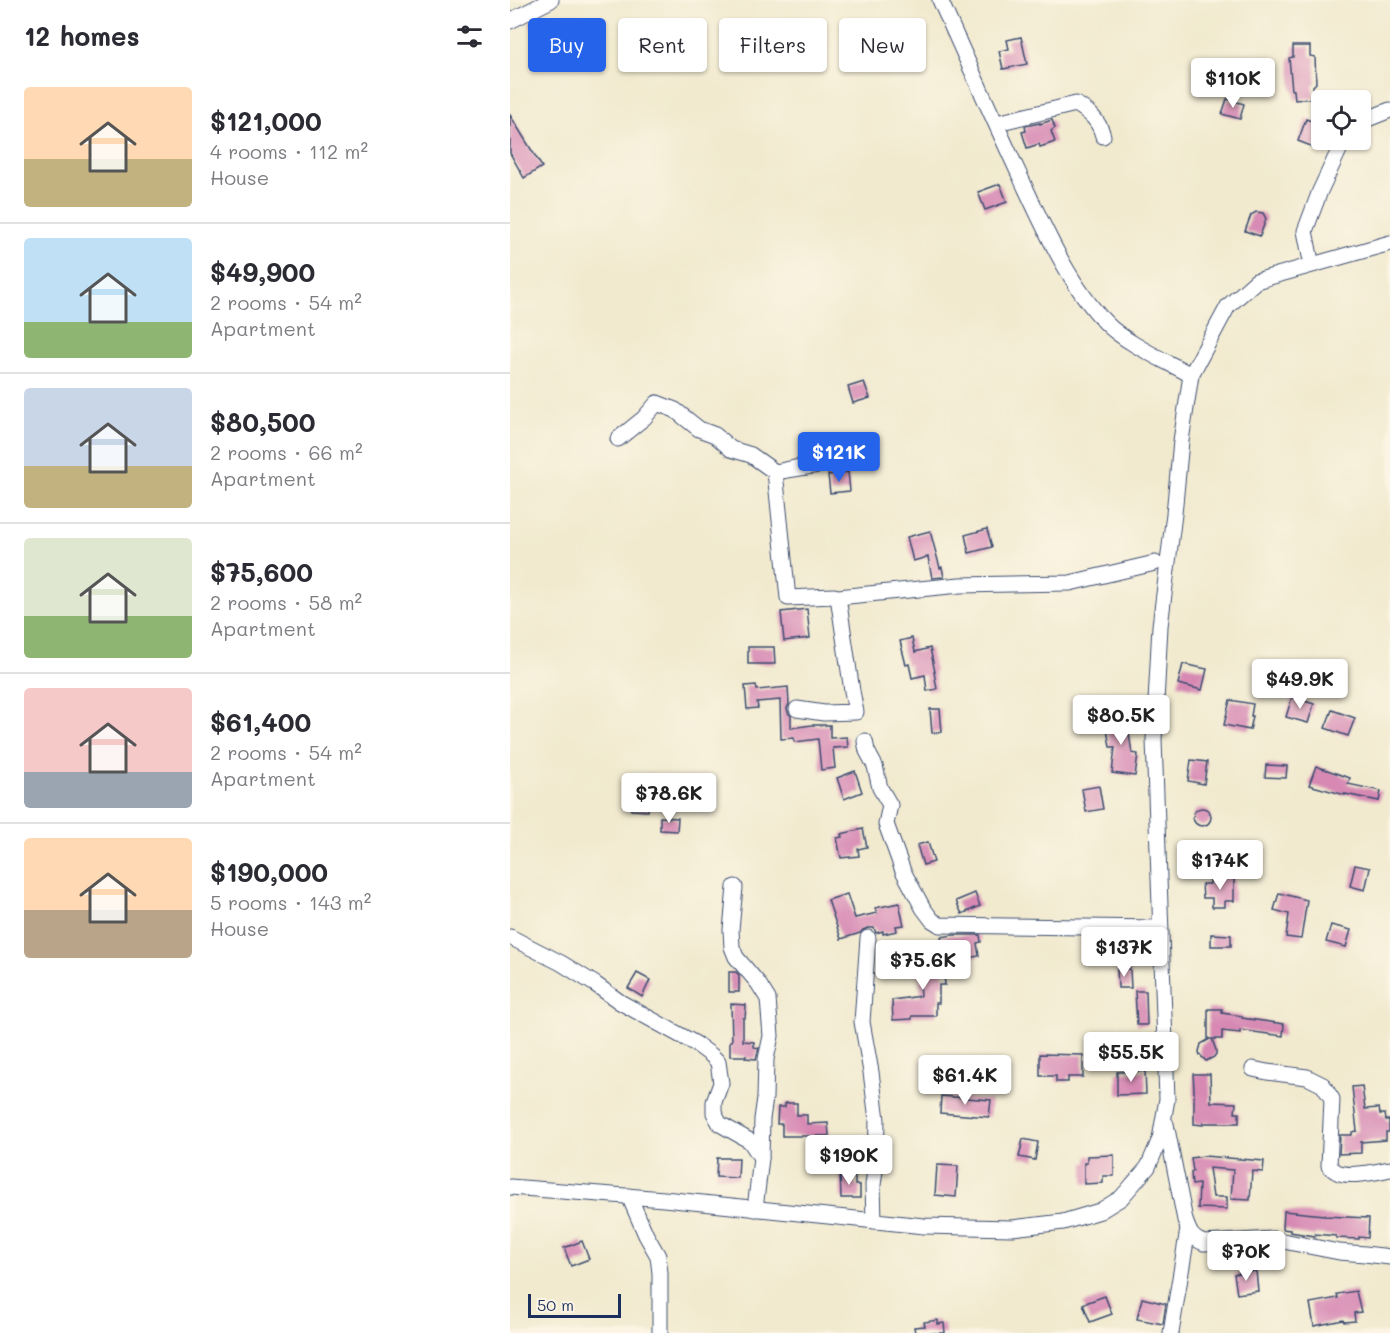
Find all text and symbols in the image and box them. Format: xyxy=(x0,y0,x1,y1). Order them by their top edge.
chip: Buy xyxy=(528,18,606,72)
chip: Rent xyxy=(618,18,707,72)
chip: Filters xyxy=(719,18,827,72)
chip: New xyxy=(839,18,926,72)
text: 12 homes xyxy=(24,19,140,53)
icon: filters xyxy=(453,20,486,53)
pin: $110K xyxy=(1191,58,1275,109)
text: $110K xyxy=(1205,64,1261,90)
map controls xyxy=(1311,90,1371,150)
button: locate xyxy=(1311,90,1371,150)
text: $121,000 xyxy=(210,104,322,138)
icon: home xyxy=(72,111,144,183)
text: 4 rooms · 112 m² xyxy=(210,138,368,164)
text: House xyxy=(210,164,269,190)
text: $49,900 xyxy=(210,255,315,289)
icon: home xyxy=(72,262,144,334)
text: 2 rooms · 54 m² xyxy=(210,289,362,315)
text: Apartment xyxy=(210,315,316,341)
text: $80,500 xyxy=(210,405,316,439)
icon: home xyxy=(72,412,144,484)
pin: $121K xyxy=(797,432,881,483)
text: $121K xyxy=(812,438,866,464)
text: 2 rooms · 66 m² xyxy=(210,439,363,465)
text: Apartment xyxy=(210,465,316,491)
text: $75,600 xyxy=(210,555,313,589)
icon: home xyxy=(72,562,144,634)
text: 2 rooms · 58 m² xyxy=(210,589,362,615)
text: Apartment xyxy=(210,615,316,641)
pin: $49.9K xyxy=(1251,659,1349,710)
text: $49.9K xyxy=(1266,665,1334,691)
pin: $80.5K xyxy=(1072,695,1170,746)
text: $80.5K xyxy=(1087,701,1155,727)
text: $61,400 xyxy=(210,705,311,739)
icon: home xyxy=(72,712,144,784)
text: 2 rooms · 54 m² xyxy=(210,739,362,765)
text: Apartment xyxy=(210,765,316,791)
pin: $78.6K xyxy=(620,773,718,824)
text: $78.6K xyxy=(635,779,703,805)
pin: $174K xyxy=(1178,840,1262,891)
text: $174K xyxy=(1191,846,1249,872)
text: $190,000 xyxy=(210,855,328,889)
icon: home xyxy=(72,862,144,934)
text: 5 rooms · 143 m² xyxy=(210,889,371,915)
text: House xyxy=(210,915,269,941)
pin: $137K xyxy=(1082,927,1166,978)
text: $137K xyxy=(1095,933,1153,959)
pin: $75.6K xyxy=(874,940,972,991)
text: $75.6K xyxy=(890,946,956,972)
pin: $55.5K xyxy=(1082,1032,1180,1083)
text: $55.5K xyxy=(1098,1038,1164,1064)
pin: $61.4K xyxy=(916,1055,1014,1106)
text: $61.4K xyxy=(932,1061,998,1087)
pin: $190K xyxy=(807,1135,891,1186)
text: $190K xyxy=(819,1141,879,1167)
pin: $70K xyxy=(1210,1231,1282,1282)
text: $70K xyxy=(1221,1237,1271,1263)
scale bar xyxy=(528,1291,621,1318)
text: 50 m xyxy=(537,1294,574,1315)

